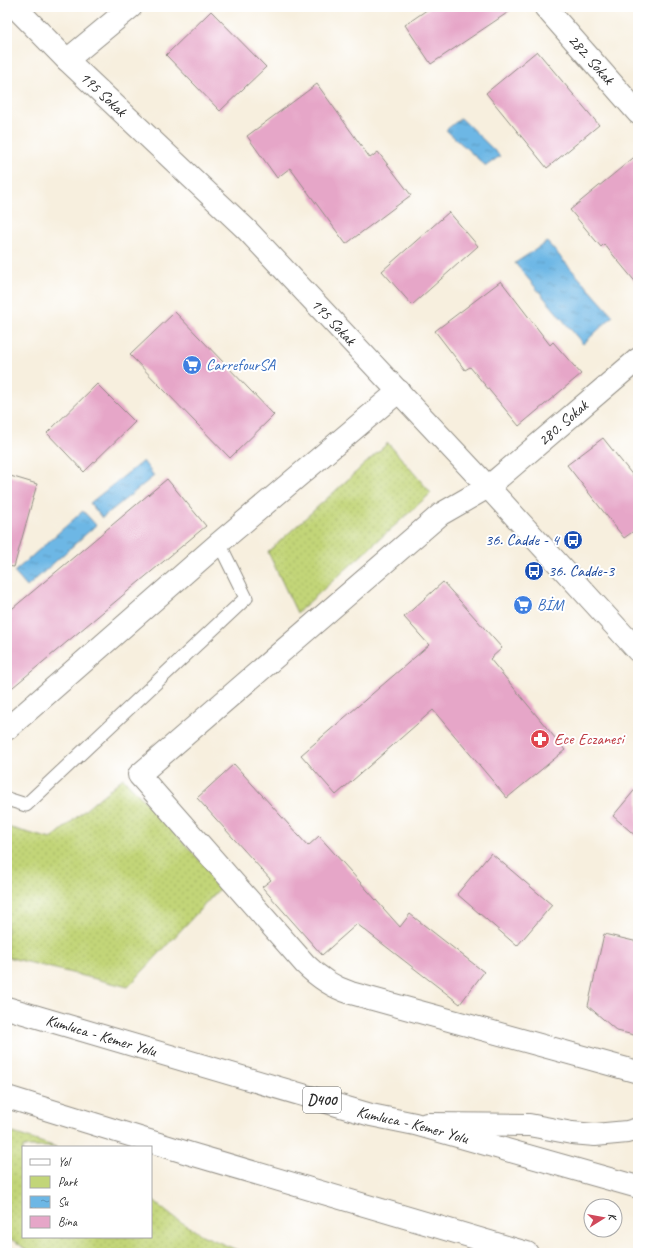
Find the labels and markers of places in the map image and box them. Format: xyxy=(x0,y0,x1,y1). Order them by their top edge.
supermarket icon: CarrefourSA xyxy=(181,354,203,376)
place label: CarrefourSA xyxy=(206,355,276,375)
bus stop icon: 36. Cadde - 4 xyxy=(562,529,584,551)
place label: 36. Cadde - 4 xyxy=(485,530,561,550)
bus stop icon: 36. Cadde-3 xyxy=(523,560,545,582)
place label: 36. Cadde-3 xyxy=(548,561,616,581)
supermarket icon: BİM xyxy=(512,594,534,616)
place label: BİM xyxy=(537,595,565,615)
pharmacy icon: Ece Eczanesi xyxy=(529,728,551,750)
place label: Ece Eczanesi xyxy=(554,729,626,749)

